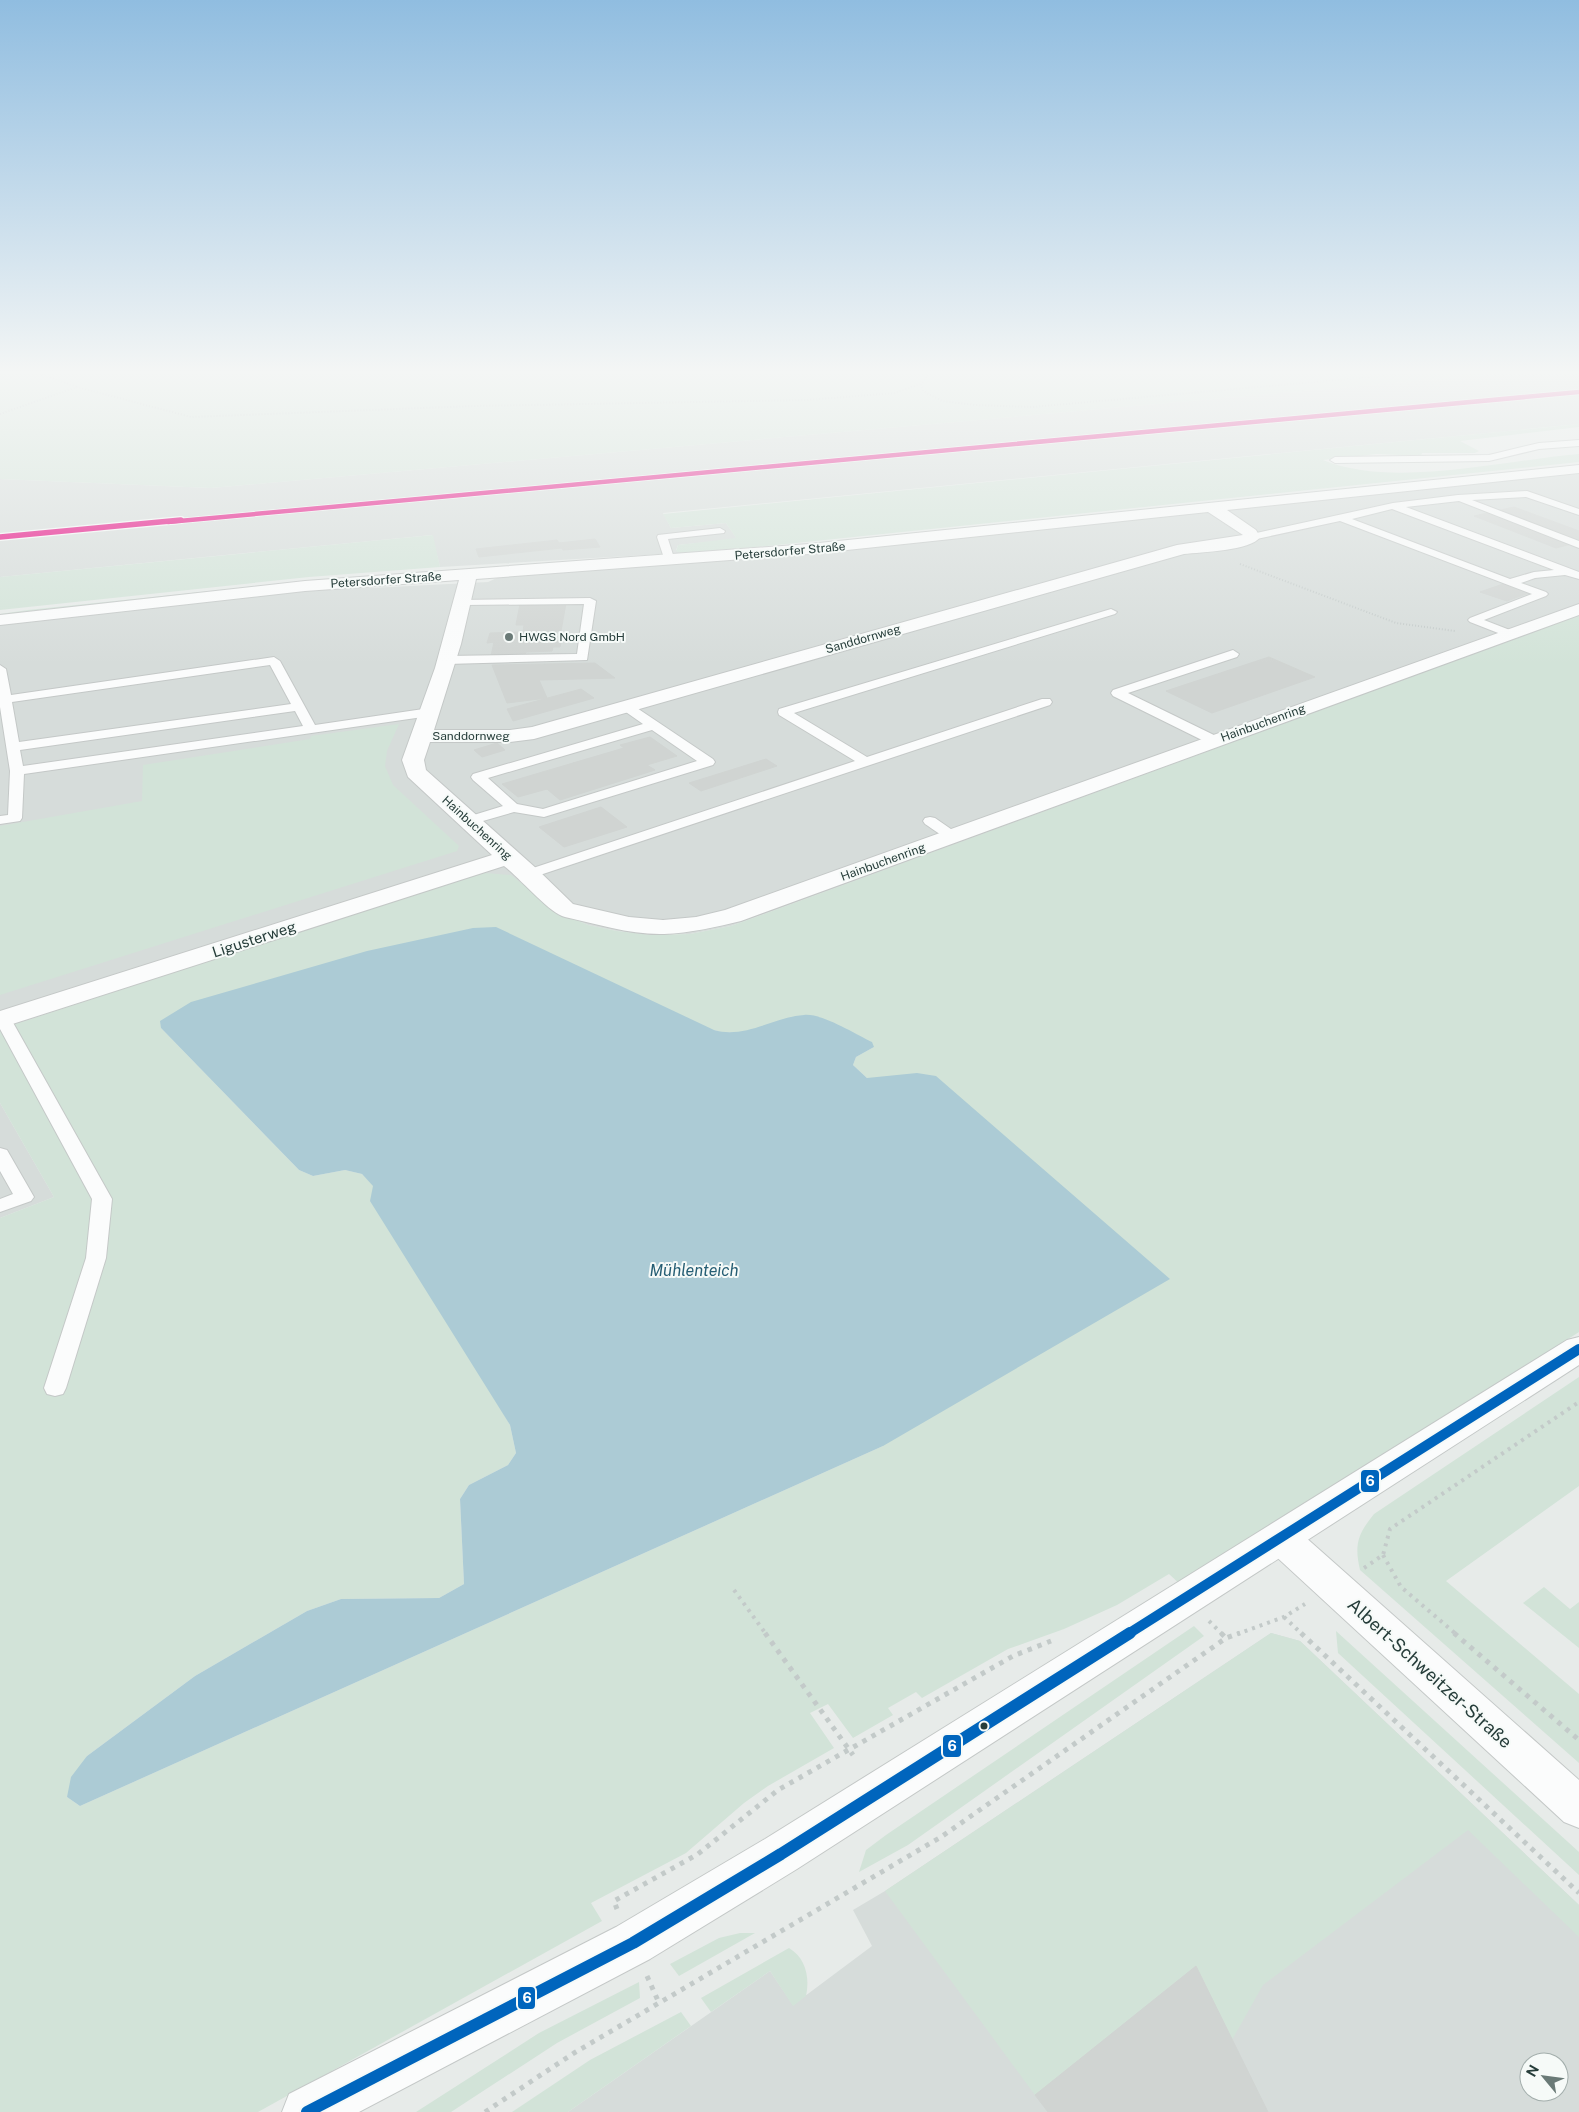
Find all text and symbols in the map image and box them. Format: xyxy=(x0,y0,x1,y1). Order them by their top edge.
street label: Petersdorfer Straße xyxy=(734,539,846,563)
street label: Petersdorfer Straße xyxy=(330,569,442,591)
street label: Sanddornweg xyxy=(824,622,902,656)
place label: HWGS Nord GmbH xyxy=(519,630,625,644)
marker: HWGS Nord GmbH xyxy=(503,631,515,643)
street label: Hainbuchenring xyxy=(1219,701,1307,745)
street label: Sanddornweg xyxy=(432,729,510,743)
street label: Hainbuchenring xyxy=(439,793,515,863)
street label: Hainbuchenring xyxy=(839,840,927,884)
street label: Ligusterweg xyxy=(210,917,298,961)
water label: Mühlenteich xyxy=(649,1261,739,1280)
line badge: 6 xyxy=(1360,1469,1380,1493)
text: 6 xyxy=(1365,1473,1375,1489)
street label: Albert-Schweitzer-Straße xyxy=(1344,1594,1516,1752)
unlabelled marker xyxy=(979,1721,989,1731)
line badge: 6 xyxy=(942,1734,962,1758)
text: 6 xyxy=(947,1738,957,1754)
line badge: 6 xyxy=(517,1986,536,2010)
text: 6 xyxy=(522,1990,532,2006)
north arrow xyxy=(1519,2052,1569,2102)
text: N xyxy=(1523,2062,1542,2079)

